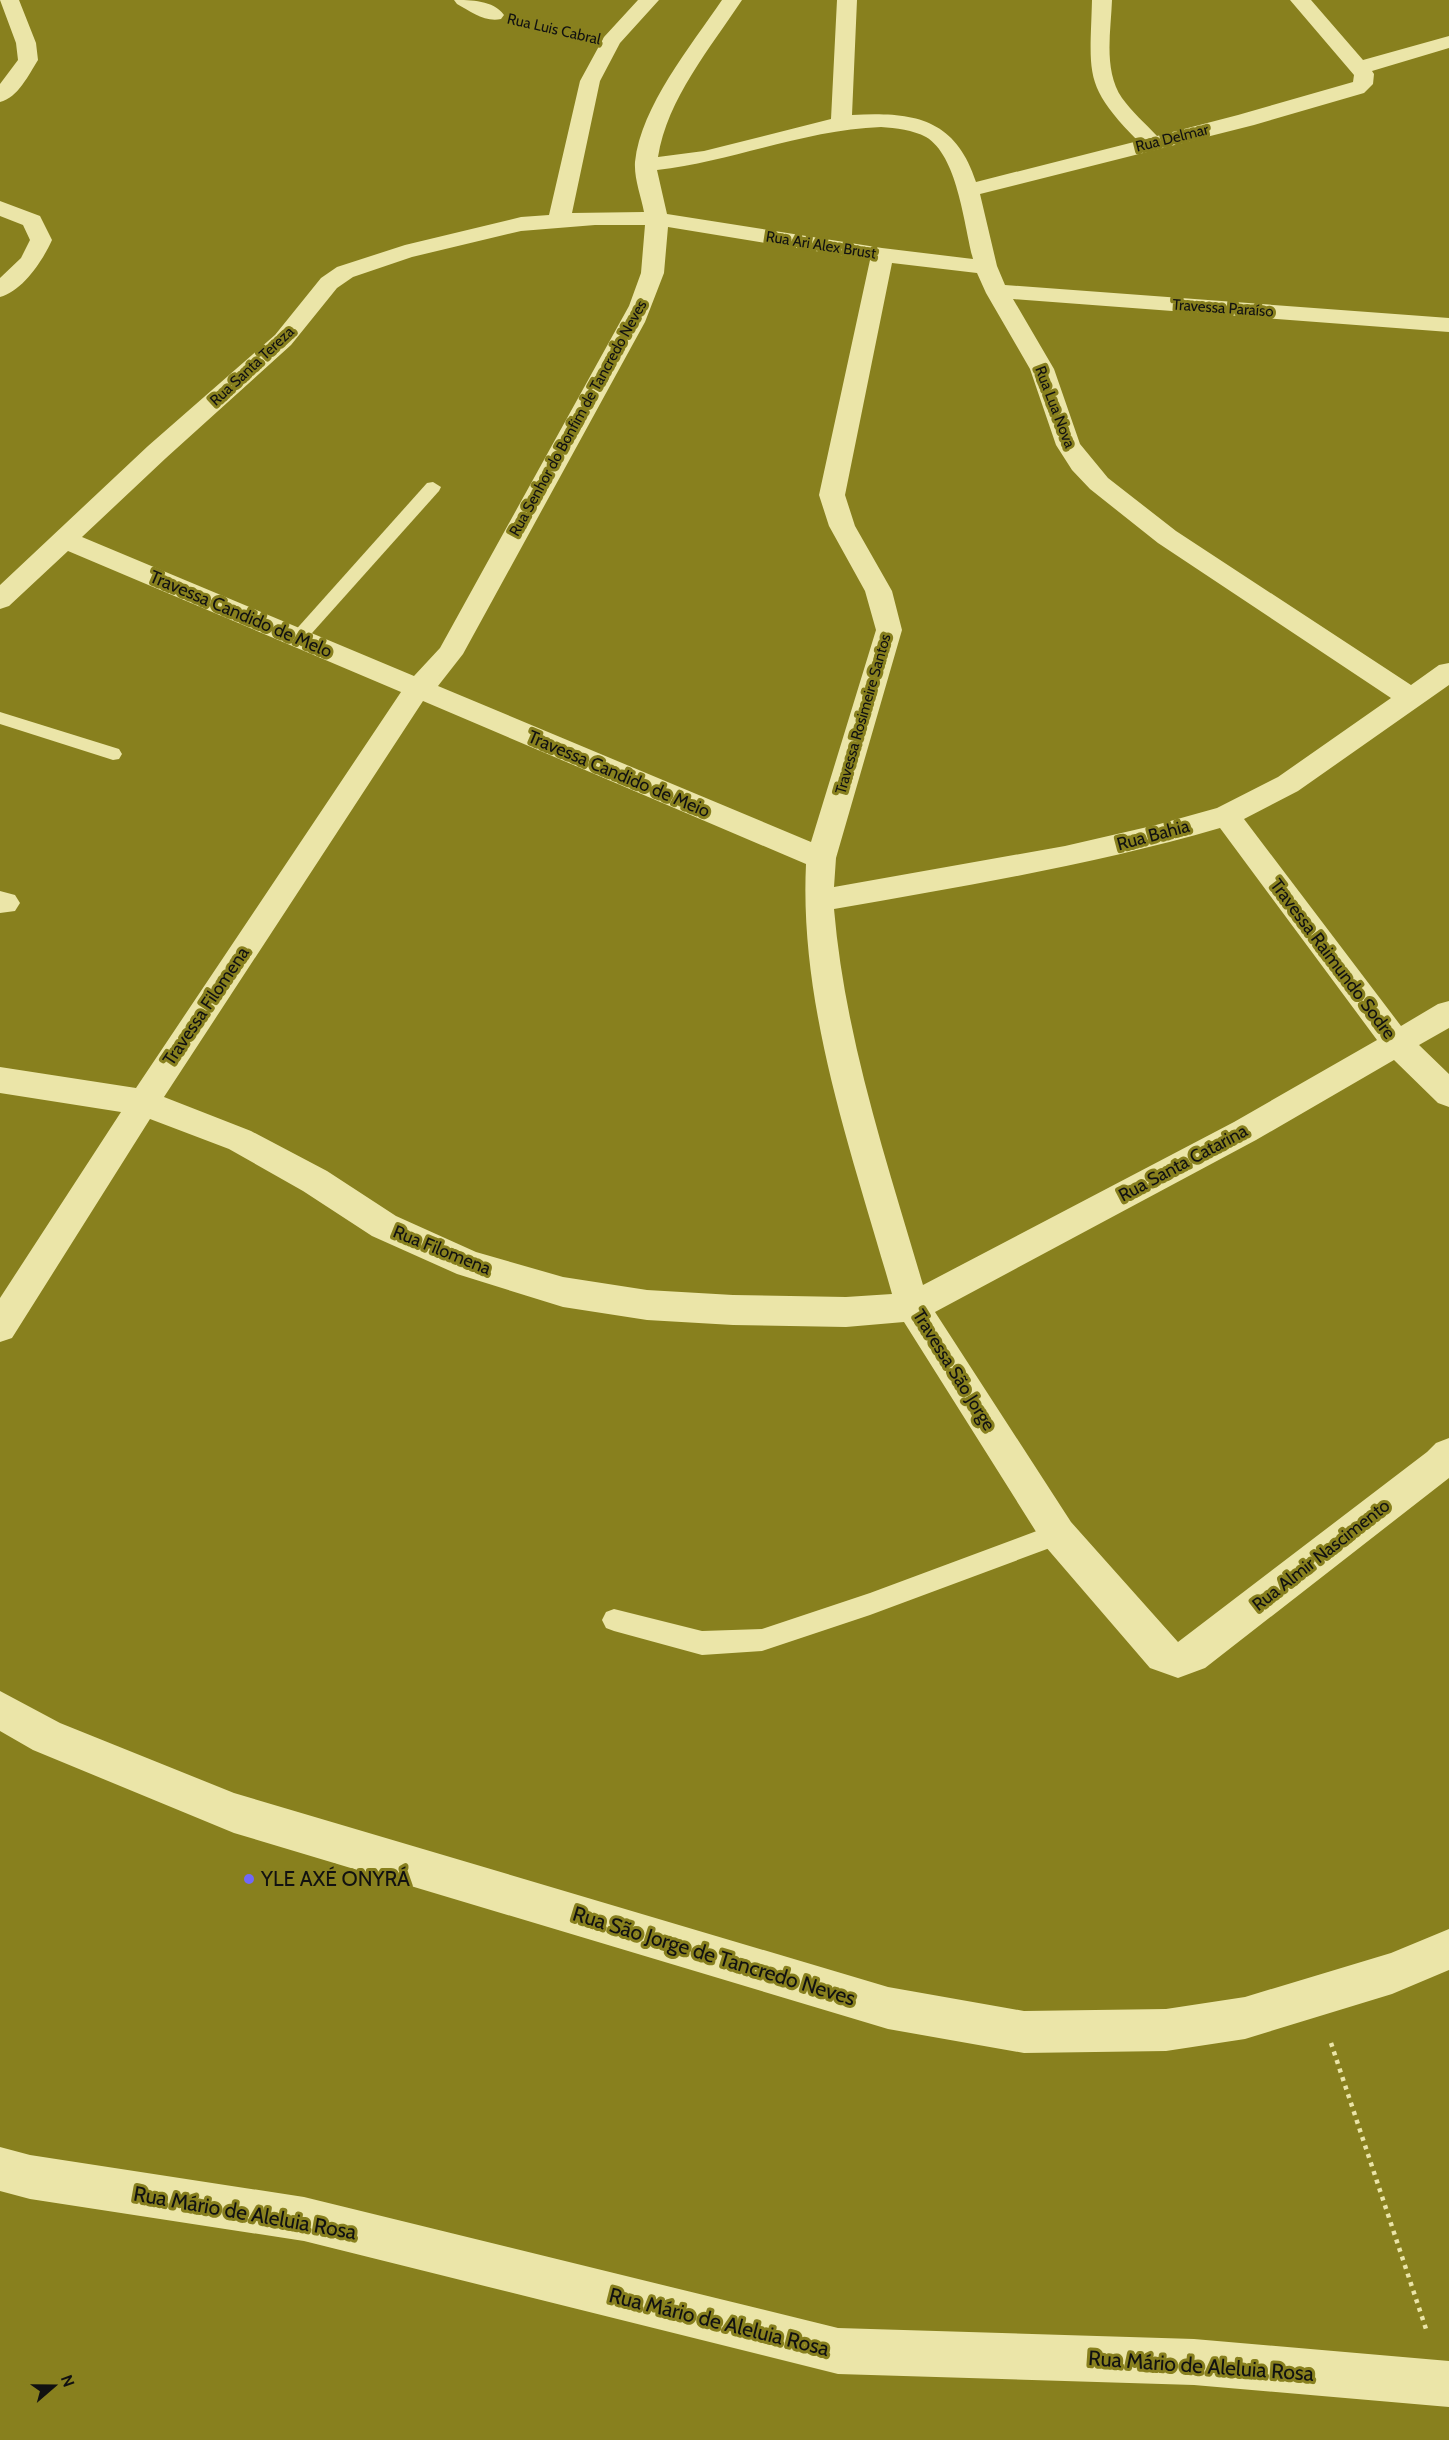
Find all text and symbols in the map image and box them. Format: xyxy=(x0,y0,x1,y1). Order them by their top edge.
street label: Rua Luis Cabral xyxy=(505,9,603,49)
street label: Rua Delmar xyxy=(1134,120,1211,156)
street label: Rua Ari Alex Brust xyxy=(765,227,877,263)
street label: Travessa Paraíso xyxy=(1172,295,1274,321)
street label: Rua Senhor do Bonfim de Tancredo Neves xyxy=(505,297,651,539)
street label: Rua Santa Tereza xyxy=(206,322,298,409)
street label: Rua Lua Nova xyxy=(1031,364,1079,451)
street label: Travessa Candido de Melo xyxy=(147,566,336,662)
street label: Travessa Rosimeire Santos xyxy=(831,632,895,796)
street label: Travessa Candido de Meio xyxy=(525,726,713,822)
street label: Rua Bahia xyxy=(1114,815,1192,855)
street label: Travessa Raimundo Sodre xyxy=(1266,875,1400,1043)
street label: Travessa Filomena xyxy=(158,942,254,1069)
street label: Rua Santa Catarina xyxy=(1115,1120,1252,1206)
street label: Rua Filomena xyxy=(390,1220,494,1280)
street label: Travessa São Jorge xyxy=(908,1305,1000,1435)
street label: Rua Almir Nascimento xyxy=(1248,1494,1394,1616)
place label: YLE AXÉ ONYRÁ xyxy=(260,1866,410,1891)
marker: YLE AXÉ ONYRÁ xyxy=(242,1872,256,1886)
street label: Rua São Jorge de Tancredo Neves xyxy=(570,1901,859,2011)
street label: Rua Mário de Aleluia Rosa xyxy=(132,2181,359,2244)
street label: Rua Mário de Aleluia Rosa xyxy=(606,2282,832,2361)
street label: Rua Mário de Aleluia Rosa xyxy=(1087,2345,1315,2386)
north arrow xyxy=(24,2356,84,2416)
text: N xyxy=(57,2372,78,2390)

